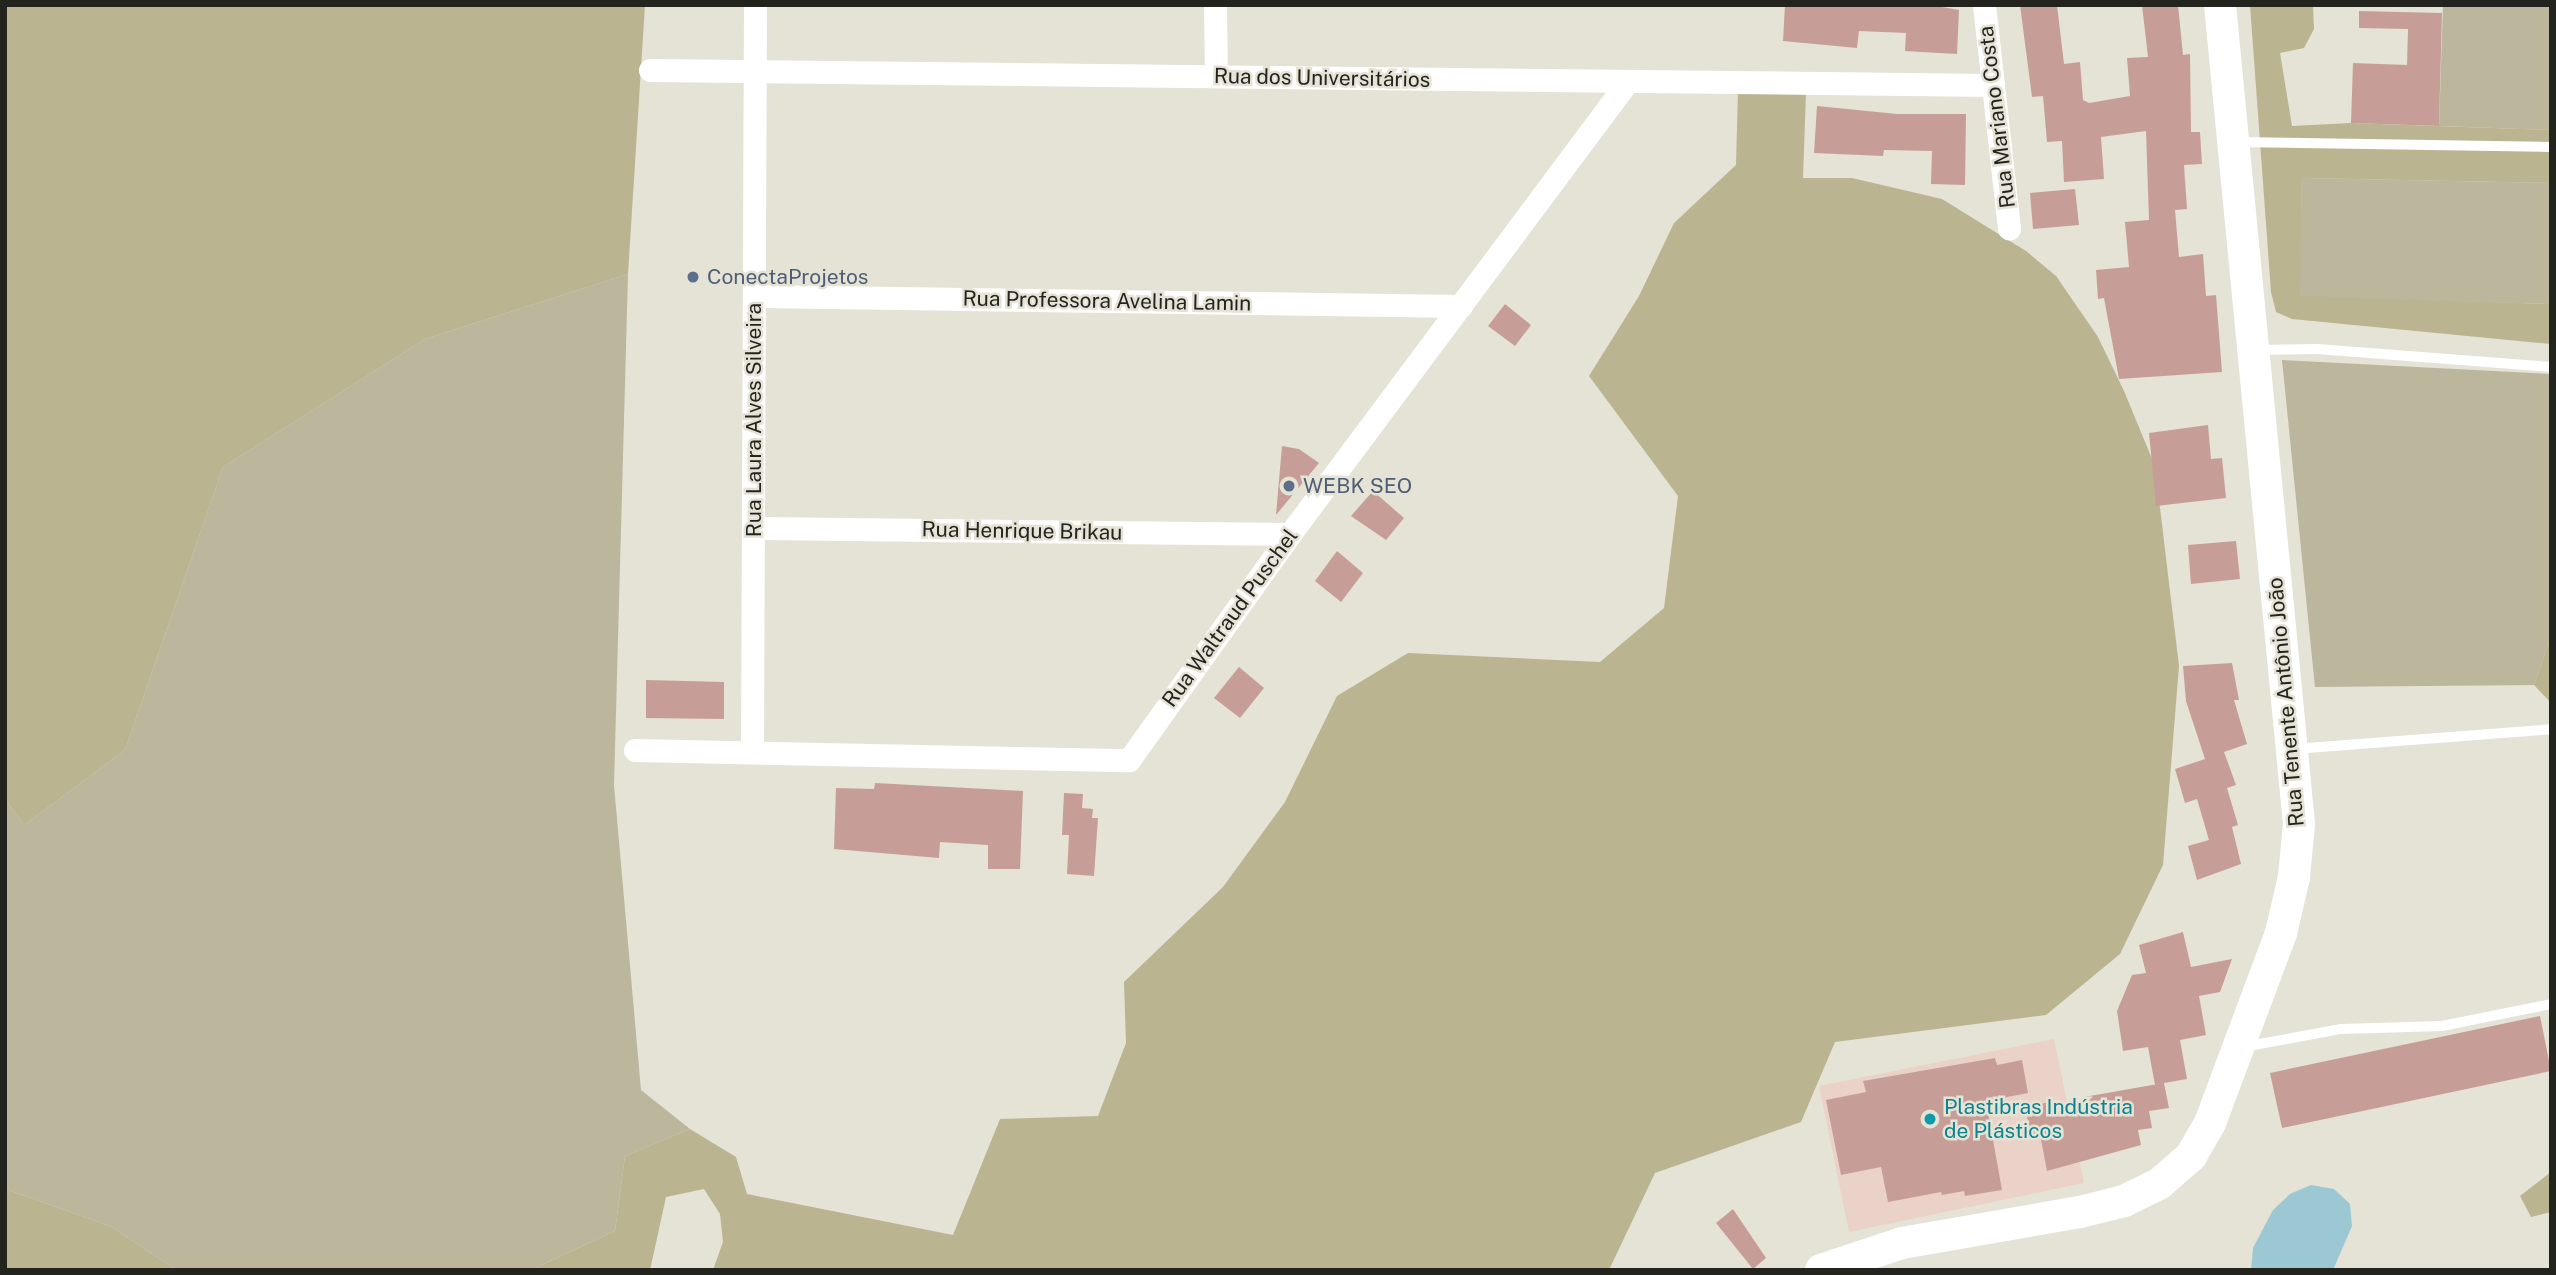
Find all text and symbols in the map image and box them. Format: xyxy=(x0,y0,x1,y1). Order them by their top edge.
street label: Rua Mariano Costa xyxy=(1973,24,2021,210)
street label: Rua dos Universitários xyxy=(1213,64,1431,92)
place label: ConectaProjetos xyxy=(707,264,868,290)
marker: ConectaProjetos xyxy=(685,269,701,285)
street label: Rua Professora Avelina Lamin xyxy=(962,286,1252,316)
street label: Rua Laura Alves Silveira xyxy=(741,303,767,537)
place label: WEBK SEO xyxy=(1303,473,1412,499)
marker: WEBK SEO xyxy=(1281,478,1297,494)
street label: Rua Henrique Brikau xyxy=(921,517,1123,545)
street label: Rua Waltraud Puschel xyxy=(1157,524,1303,712)
street label: Rua Tenente Antônio João xyxy=(2263,576,2309,828)
place label: Plastibras Indústria de Plásticos xyxy=(1944,1094,2133,1144)
marker: Plastibras Indústria de Plásticos xyxy=(1922,1111,1938,1127)

